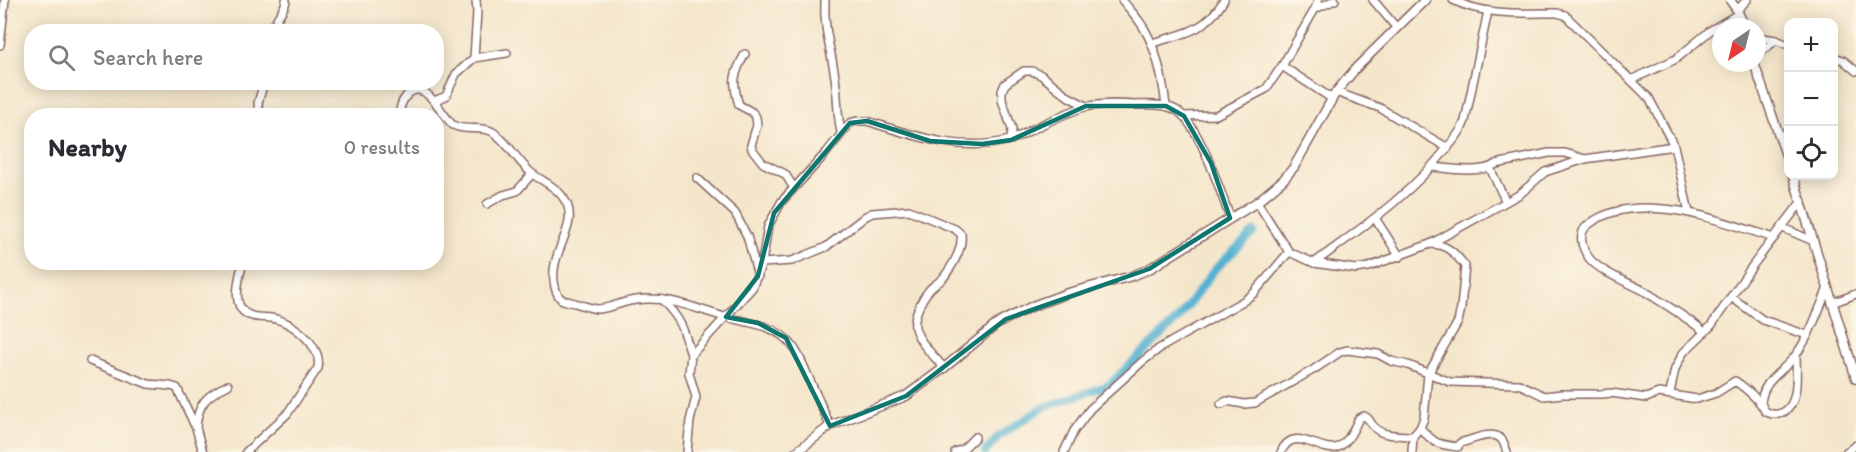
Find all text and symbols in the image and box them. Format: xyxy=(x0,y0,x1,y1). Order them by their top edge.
north arrow xyxy=(1712,18,1766,72)
map controls xyxy=(1784,18,1838,180)
button: + xyxy=(1784,18,1838,72)
search box xyxy=(24,24,444,90)
icon: search xyxy=(45,41,78,74)
text: Search here xyxy=(93,44,203,71)
button: − xyxy=(1784,72,1838,126)
button: locate xyxy=(1784,126,1838,180)
text: Nearby xyxy=(48,131,127,163)
text: 0 results xyxy=(344,135,420,159)

